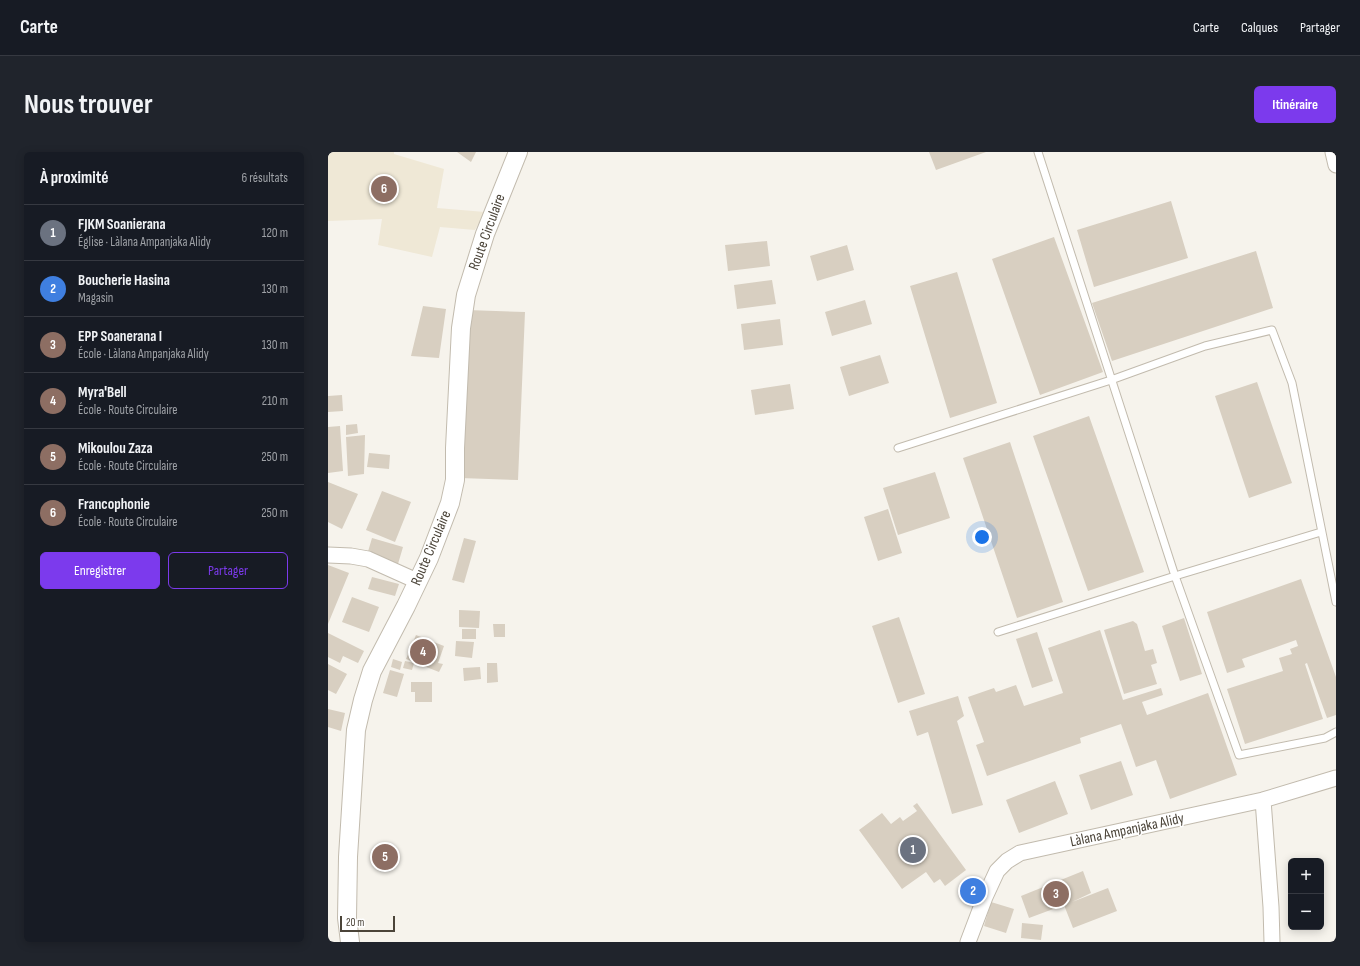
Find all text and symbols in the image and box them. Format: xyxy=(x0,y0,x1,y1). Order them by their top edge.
text: Carte xyxy=(20,16,58,39)
text: Carte xyxy=(1193,19,1219,36)
text: Calques xyxy=(1241,19,1278,36)
text: Partager xyxy=(1300,19,1340,36)
button: Itinéraire xyxy=(1254,86,1336,123)
text: Nous trouver xyxy=(24,88,153,121)
text: À proximité xyxy=(40,168,108,188)
text: 6 résultats xyxy=(242,170,288,186)
pin: 6 xyxy=(371,174,397,204)
street label: Route Circulaire xyxy=(464,191,510,273)
text: FJKM Soanierana xyxy=(78,215,166,234)
text: 1 xyxy=(50,225,56,241)
text: 120 m xyxy=(262,225,288,241)
text: Église · Làlana Ampanjaka Alidy xyxy=(78,234,211,250)
text: Boucherie Hasina xyxy=(78,271,170,290)
text: 2 xyxy=(50,281,56,297)
text: 130 m xyxy=(262,281,288,297)
text: Magasin xyxy=(78,290,113,306)
text: EPP Soanerana I xyxy=(78,327,162,346)
text: 3 xyxy=(50,337,56,353)
text: 130 m xyxy=(262,337,288,353)
text: École · Làlana Ampanjaka Alidy xyxy=(78,346,209,362)
text: Myra'Bell xyxy=(78,383,127,402)
text: 4 xyxy=(50,393,56,409)
text: 210 m xyxy=(262,393,288,409)
text: École · Route Circulaire xyxy=(78,402,178,418)
text: Mikoulou Zaza xyxy=(78,439,153,458)
text: 5 xyxy=(50,449,56,465)
text: 250 m xyxy=(261,449,288,465)
text: École · Route Circulaire xyxy=(78,458,178,474)
text: Francophonie xyxy=(78,495,150,514)
text: 6 xyxy=(50,505,56,521)
text: 250 m xyxy=(261,505,288,521)
street label: Route Circulaire xyxy=(407,507,455,589)
text: École · Route Circulaire xyxy=(78,514,178,530)
your location xyxy=(972,527,992,547)
button: Enregistrer xyxy=(40,552,160,589)
button: Partager xyxy=(168,552,288,589)
pin: 4 xyxy=(410,637,436,667)
street label: Làlana Ampanjaka Alidy xyxy=(1068,809,1186,851)
pin: 1 xyxy=(900,835,926,865)
pin: 5 xyxy=(372,842,398,872)
map controls xyxy=(1288,858,1324,930)
button: + xyxy=(1288,858,1324,894)
pin: 2 xyxy=(960,876,986,906)
pin: 3 xyxy=(1043,879,1069,909)
button: − xyxy=(1288,894,1324,930)
scale bar xyxy=(340,914,395,933)
text: 20 m xyxy=(346,916,364,929)

